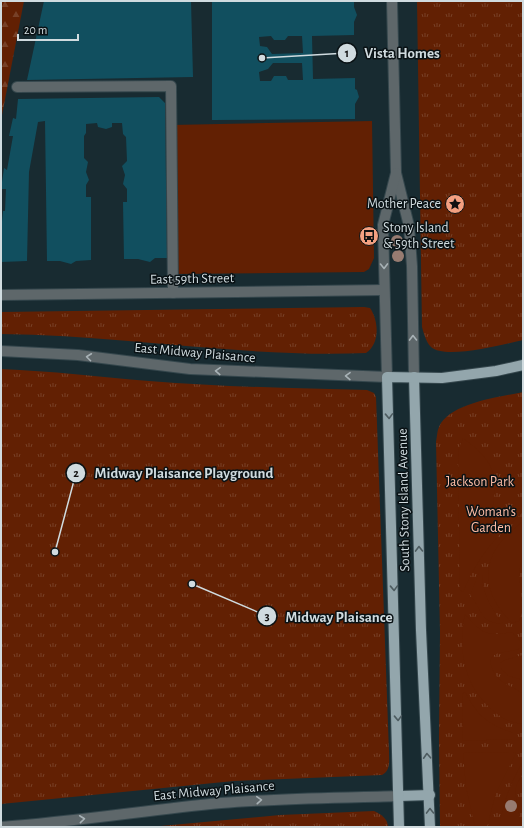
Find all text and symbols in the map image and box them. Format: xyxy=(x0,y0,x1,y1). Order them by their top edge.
scale bar xyxy=(18,16,78,42)
text: 20 m xyxy=(24,24,47,36)
callout: Vista Homes xyxy=(337,39,448,66)
text: Vista Homes xyxy=(364,46,440,61)
text: 1 xyxy=(345,47,349,59)
place icon: Mother Peace xyxy=(444,193,466,215)
place label: Mother Peace xyxy=(367,197,441,211)
place label: Stony Island & 59th Street xyxy=(383,221,455,251)
bus stop icon: Stony Island & 59th Street xyxy=(358,225,380,247)
one-way arrow xyxy=(380,263,388,269)
street label: East 59th Street xyxy=(150,271,235,287)
one-way arrow xyxy=(409,335,418,341)
street label: East Midway Plaisance xyxy=(134,341,256,365)
one-way arrow xyxy=(86,353,92,362)
one-way arrow xyxy=(215,366,221,375)
one-way arrow xyxy=(345,372,351,380)
one-way arrow xyxy=(385,413,393,419)
street label: South Stony Island Avenue xyxy=(396,428,412,572)
callout: Midway Plaisance Playground xyxy=(66,459,281,486)
text: Midway Plaisance Playground xyxy=(95,466,274,481)
text: 2 xyxy=(73,467,79,479)
park label: Jackson Park xyxy=(446,475,515,489)
park label: Woman's Garden xyxy=(466,505,516,535)
one-way arrow xyxy=(415,546,424,552)
one-way arrow xyxy=(390,585,398,591)
callout: Midway Plaisance xyxy=(257,603,400,630)
text: 3 xyxy=(264,610,270,622)
text: Midway Plaisance xyxy=(285,610,393,625)
one-way arrow xyxy=(393,715,402,721)
one-way arrow xyxy=(423,753,432,759)
street label: East Midway Plaisance xyxy=(153,779,275,803)
one-way arrow xyxy=(256,796,262,805)
one-way arrow xyxy=(426,808,434,814)
one-way arrow xyxy=(79,815,85,824)

